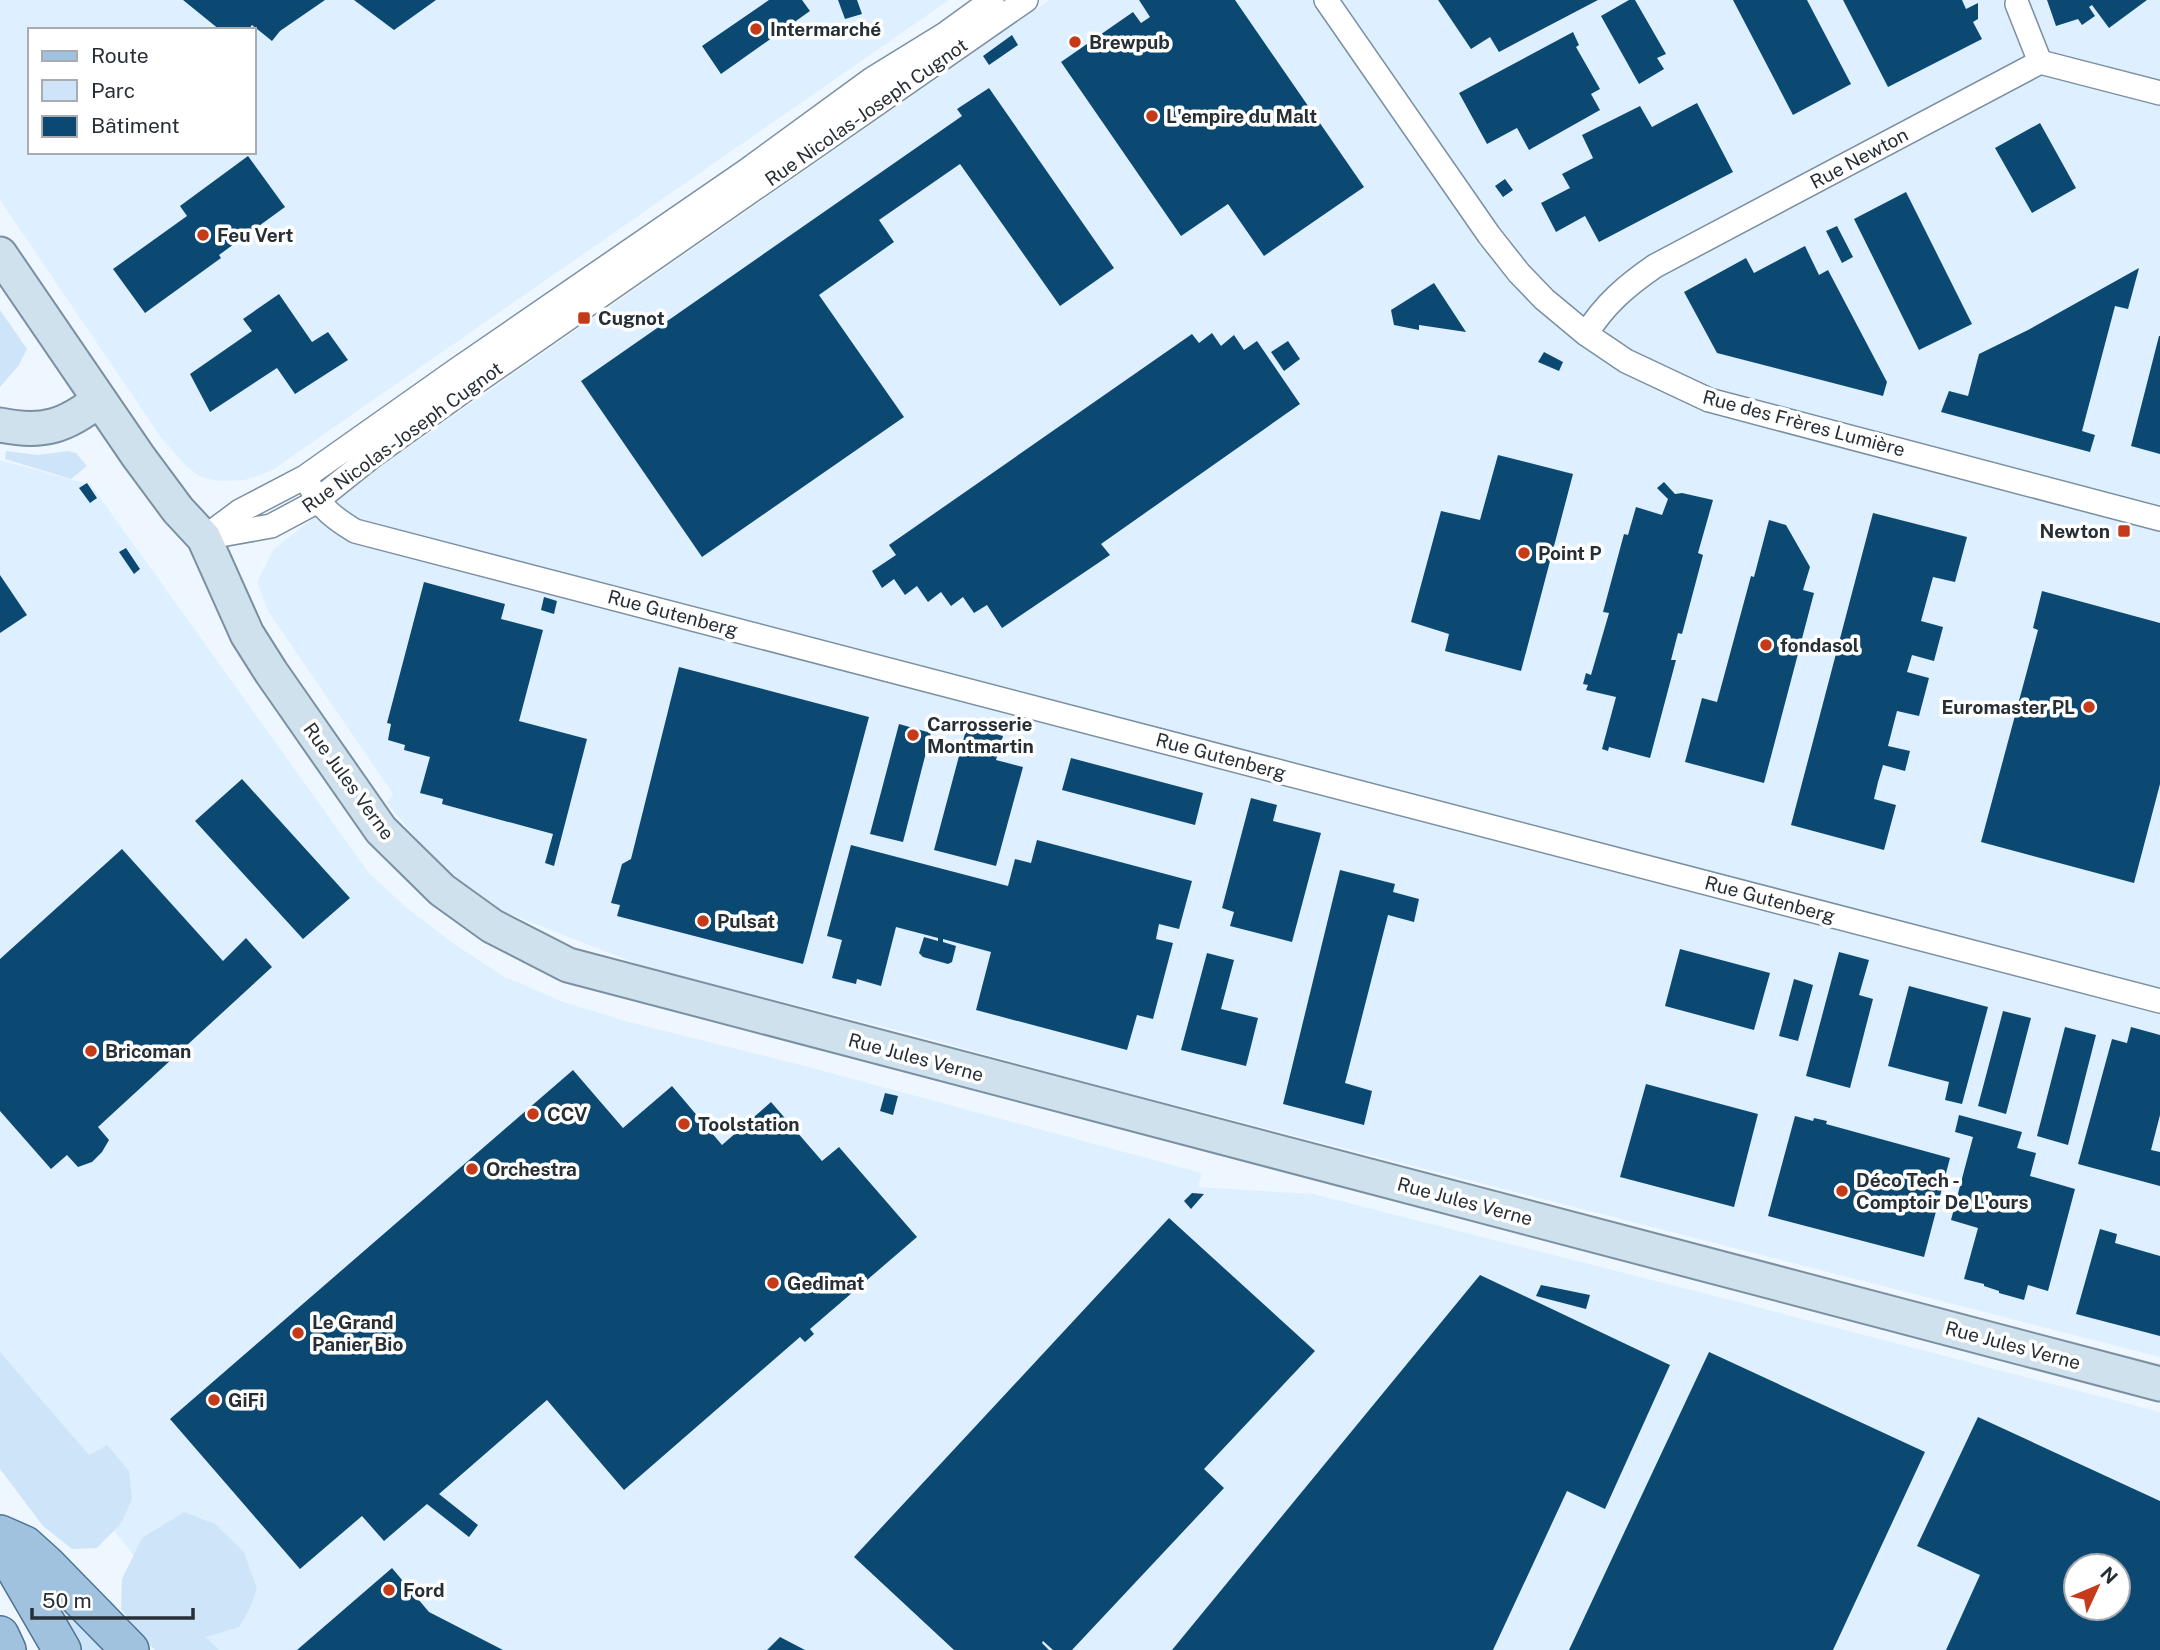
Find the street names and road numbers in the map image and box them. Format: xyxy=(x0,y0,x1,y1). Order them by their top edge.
street label: Rue Nicolas-Joseph Cugnot xyxy=(761,34,971,190)
street label: Rue Newton xyxy=(1806,123,1912,193)
street label: Rue Nicolas-Joseph Cugnot xyxy=(298,357,506,517)
street label: Rue des Frères Lumière xyxy=(1700,385,1908,461)
street label: Rue Gutenberg xyxy=(606,585,741,641)
street label: Rue Jules Verne xyxy=(299,718,399,844)
street label: Rue Gutenberg xyxy=(1154,728,1289,784)
street label: Rue Gutenberg xyxy=(1703,871,1838,927)
street label: Rue Jules Verne xyxy=(846,1028,986,1086)
street label: Rue Jules Verne xyxy=(1395,1172,1535,1230)
street label: Rue Jules Verne xyxy=(1943,1316,2083,1374)

